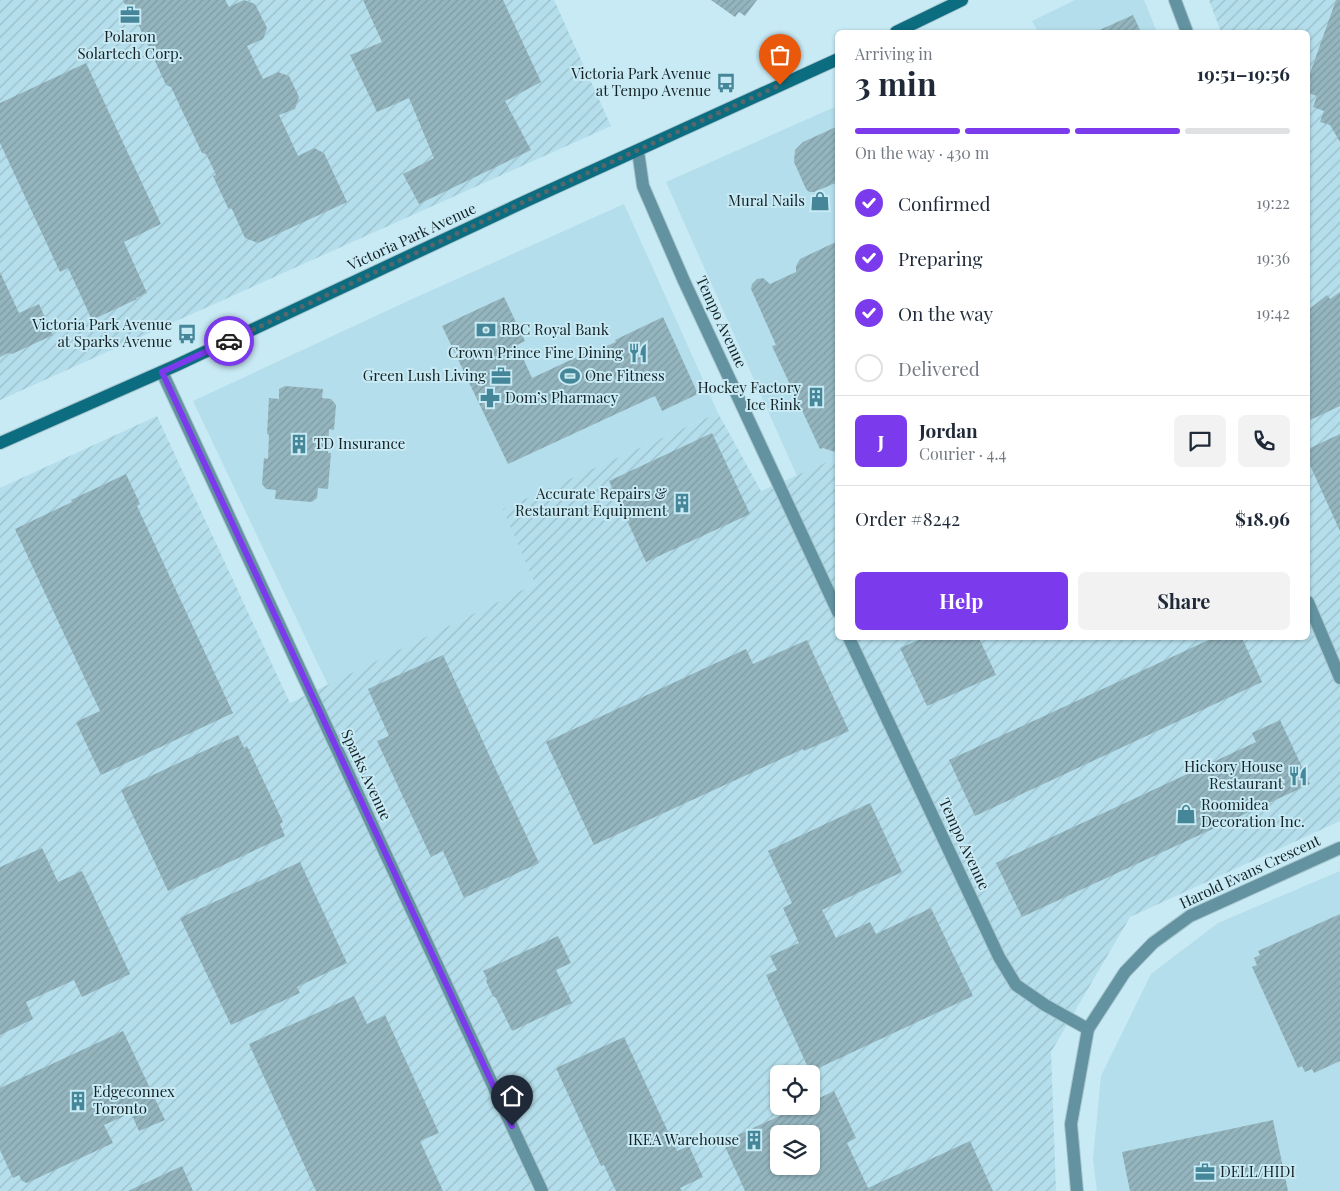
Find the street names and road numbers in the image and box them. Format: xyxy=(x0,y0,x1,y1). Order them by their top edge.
street label: Victoria Park Avenue xyxy=(343,198,479,275)
street label: Tempo Avenue xyxy=(692,272,752,371)
street label: Sparks Avenue xyxy=(337,726,397,823)
street label: Tempo Avenue xyxy=(935,794,995,893)
street label: Harold Evans Crescent xyxy=(1176,829,1324,913)

